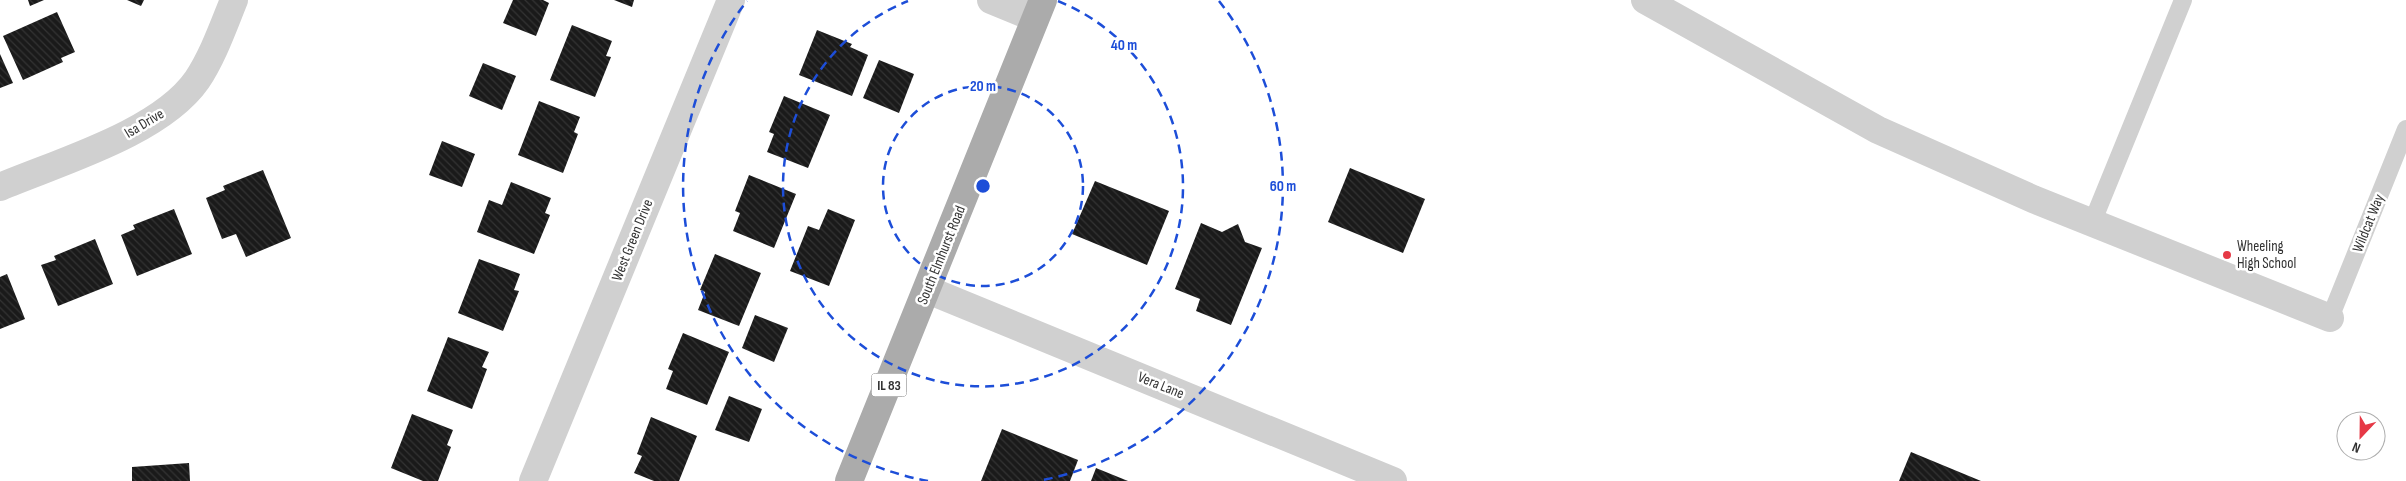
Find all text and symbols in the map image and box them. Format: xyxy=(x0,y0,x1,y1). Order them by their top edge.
text: 40 m xyxy=(1111,36,1137,55)
text: 20 m xyxy=(970,77,996,96)
street label: Isa Drive xyxy=(121,104,167,143)
centre of rings xyxy=(974,177,992,195)
text: 60 m xyxy=(1270,177,1296,196)
street label: Wildcat Way xyxy=(2348,191,2389,255)
street label: West Green Drive xyxy=(607,197,657,284)
street label: South Elmhurst Road xyxy=(913,203,970,307)
place label: Wheeling High School xyxy=(2237,237,2296,273)
marker: Wheeling High School xyxy=(2221,249,2233,261)
street label: Vera Lane xyxy=(1135,368,1187,403)
road number: IL 83 xyxy=(872,374,906,396)
north arrow xyxy=(2336,411,2386,461)
text: N xyxy=(2350,438,2363,457)

